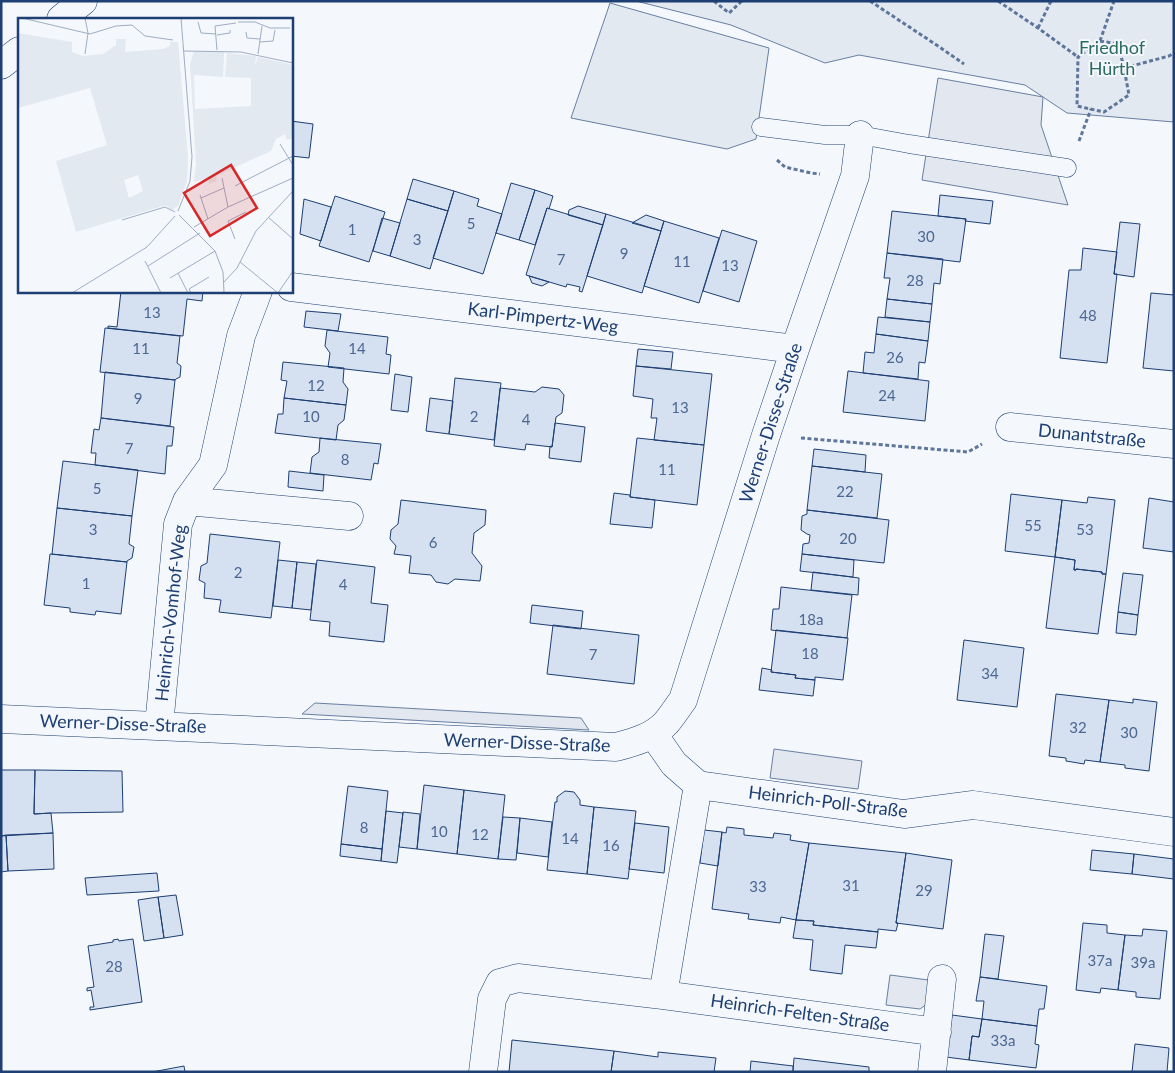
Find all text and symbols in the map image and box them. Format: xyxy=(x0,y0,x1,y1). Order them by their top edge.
inset map xyxy=(18,18,292,292)
park label: Friedhof Hürth xyxy=(1079,36,1146,79)
house number: 5 xyxy=(467,214,475,232)
house number: 1 xyxy=(348,220,356,238)
house number: 30 xyxy=(917,227,935,245)
house number: 3 xyxy=(413,230,421,248)
house number: 9 xyxy=(620,244,628,262)
house number: 7 xyxy=(557,250,566,268)
house number: 11 xyxy=(673,252,691,270)
house number: 13 xyxy=(721,256,739,274)
house number: 28 xyxy=(906,271,924,289)
street label: Karl-Pimpertz-Weg xyxy=(467,297,620,337)
house number: 13 xyxy=(143,303,161,321)
house number: 48 xyxy=(1079,306,1097,324)
house number: 11 xyxy=(132,339,150,357)
house number: 14 xyxy=(348,339,366,357)
street label: Werner-Disse-Straße xyxy=(734,340,806,505)
house number: 26 xyxy=(886,348,904,366)
house number: 12 xyxy=(307,376,325,394)
house number: 24 xyxy=(878,386,896,404)
house number: 9 xyxy=(134,389,142,407)
house number: 13 xyxy=(671,398,689,416)
house number: 10 xyxy=(302,407,320,425)
house number: 2 xyxy=(470,407,478,425)
house number: 4 xyxy=(522,410,531,428)
street label: Dunantstraße xyxy=(1037,418,1147,452)
house number: 7 xyxy=(125,439,134,457)
house number: 8 xyxy=(341,450,349,468)
house number: 11 xyxy=(658,460,676,478)
house number: 5 xyxy=(93,479,101,497)
house number: 22 xyxy=(836,482,854,500)
house number: 55 xyxy=(1024,516,1042,534)
house number: 3 xyxy=(89,520,97,538)
house number: 53 xyxy=(1076,520,1094,538)
street label: Heinrich-Vomhof-Weg xyxy=(150,523,190,702)
house number: 20 xyxy=(839,529,857,547)
house number: 6 xyxy=(429,533,438,551)
house number: 2 xyxy=(234,563,242,581)
house number: 1 xyxy=(82,574,90,592)
house number: 4 xyxy=(339,575,348,593)
house number: 18a xyxy=(799,610,823,628)
house number: 18 xyxy=(801,644,819,662)
house number: 7 xyxy=(589,645,598,663)
house number: 34 xyxy=(981,664,999,682)
street label: Werner-Disse-Straße xyxy=(39,709,207,737)
house number: 32 xyxy=(1069,718,1087,736)
house number: 30 xyxy=(1120,723,1138,741)
street label: Werner-Disse-Straße xyxy=(443,728,611,756)
street label: Heinrich-Poll-Straße xyxy=(747,780,909,822)
house number: 8 xyxy=(360,818,368,836)
house number: 10 xyxy=(430,822,448,840)
house number: 12 xyxy=(471,825,489,843)
house number: 14 xyxy=(561,829,579,847)
house number: 16 xyxy=(602,836,620,854)
house number: 31 xyxy=(842,876,860,894)
house number: 33 xyxy=(749,877,767,895)
house number: 29 xyxy=(915,881,933,899)
house number: 37a xyxy=(1088,951,1112,969)
house number: 39a xyxy=(1131,953,1155,971)
house number: 28 xyxy=(105,957,123,975)
street label: Heinrich-Felten-Straße xyxy=(709,989,891,1035)
house number: 33a xyxy=(991,1031,1015,1049)

